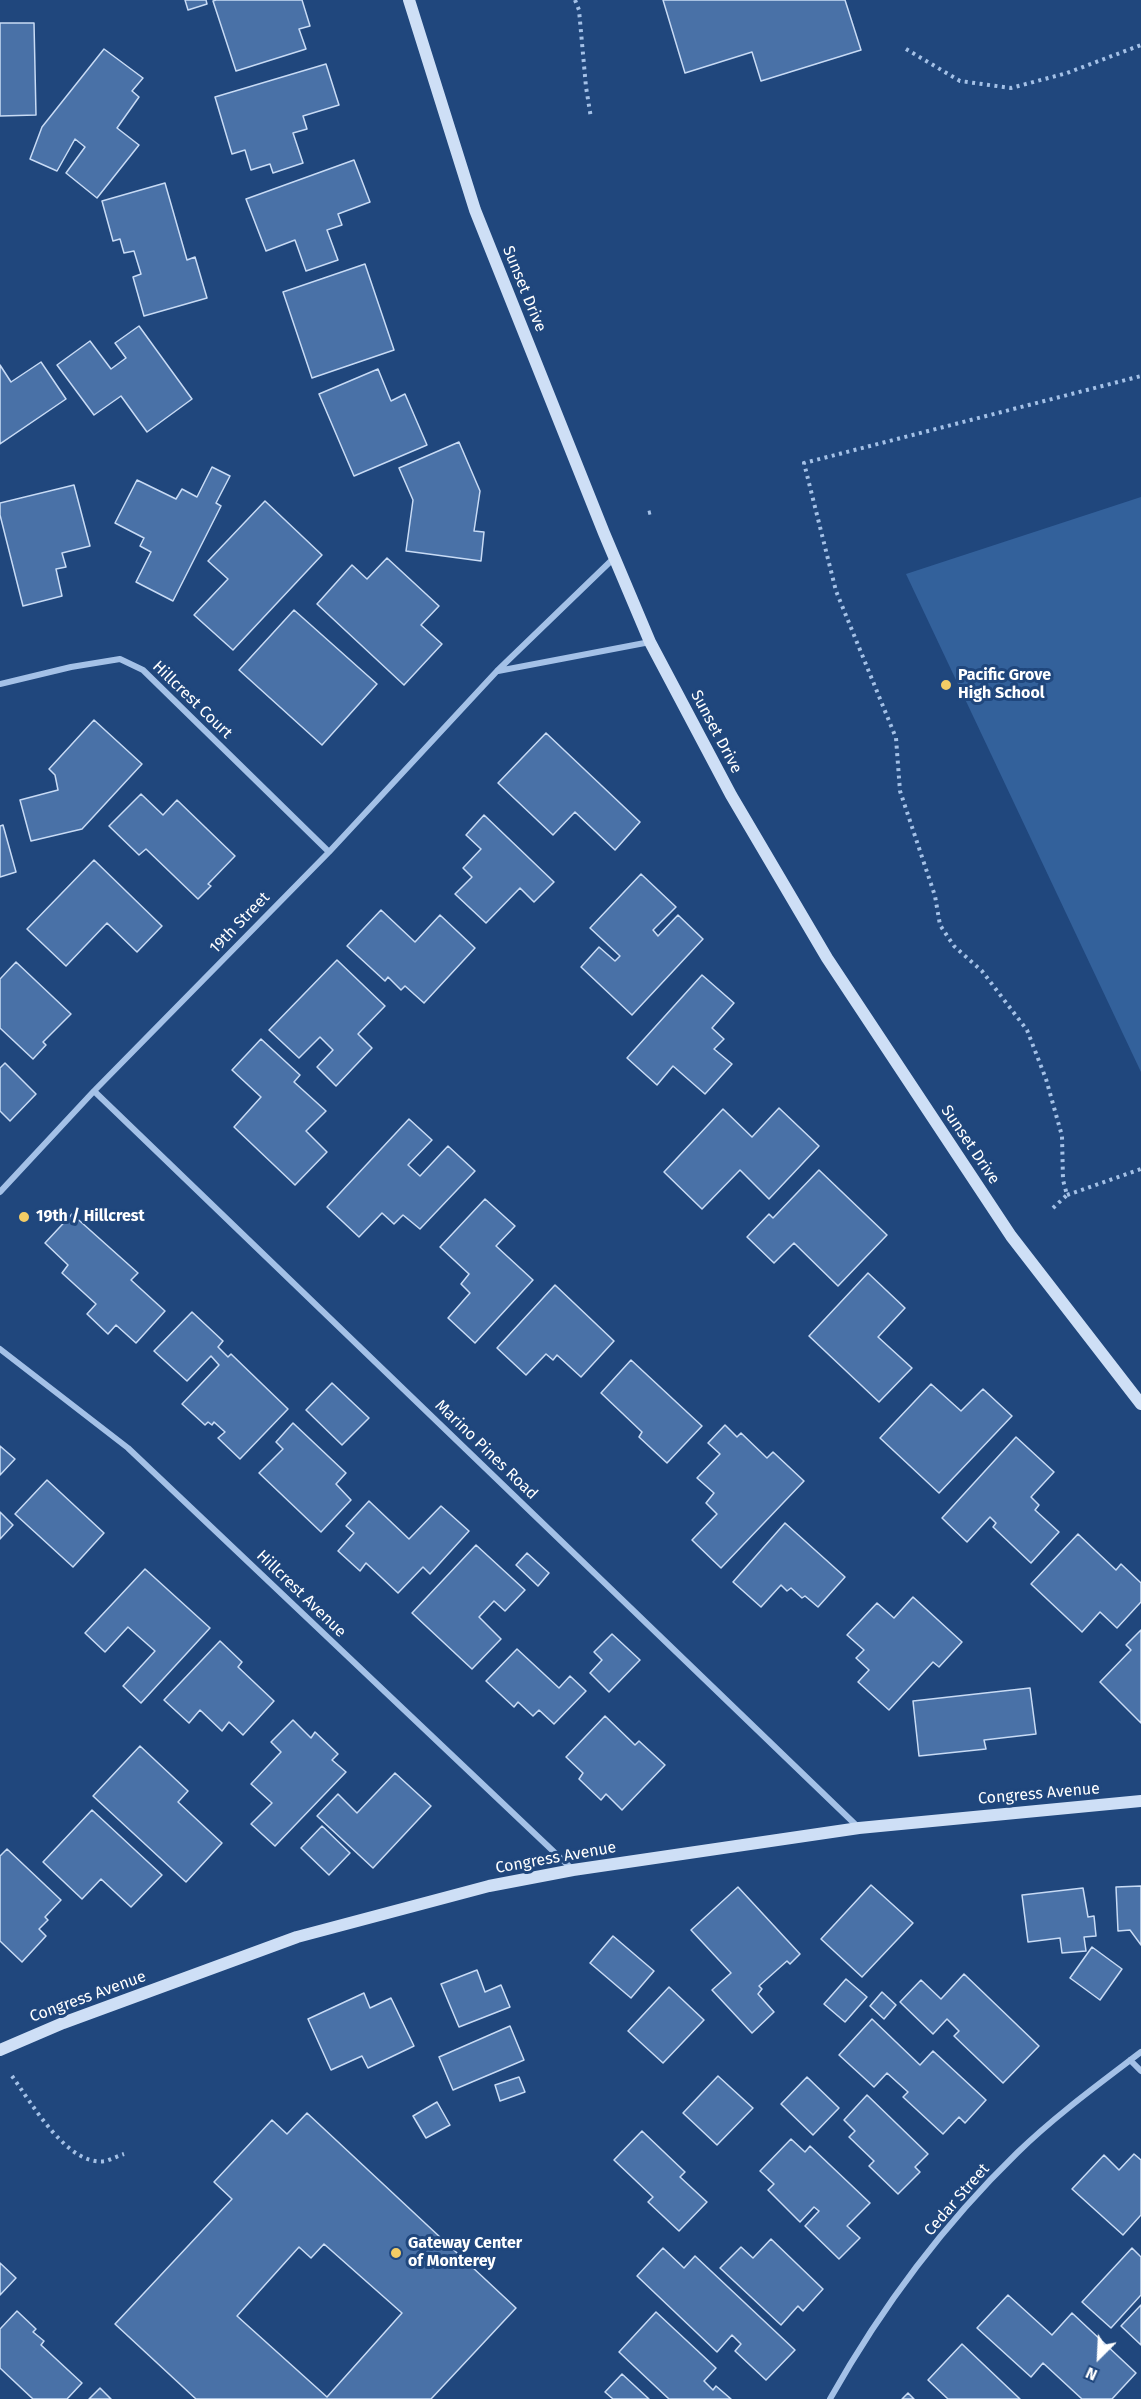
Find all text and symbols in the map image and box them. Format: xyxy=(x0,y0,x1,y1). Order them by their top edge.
street label: Sunset Drive xyxy=(498,243,550,335)
street label: Hillcrest Court xyxy=(148,657,236,743)
place label: Pacific Grove High School xyxy=(958,666,1051,704)
marker: Pacific Grove High School xyxy=(939,678,953,692)
street label: Sunset Drive xyxy=(686,687,746,777)
street label: 19th Street xyxy=(206,888,274,958)
street label: Sunset Drive xyxy=(937,1102,1003,1188)
place label: 19th / Hillcrest xyxy=(36,1207,145,1227)
marker: 19th / Hillcrest xyxy=(17,1210,31,1224)
street label: Marino Pines Road xyxy=(431,1396,541,1504)
street label: Hillcrest Avenue xyxy=(252,1546,350,1642)
street label: Congress Avenue xyxy=(977,1779,1101,1809)
street label: Congress Avenue xyxy=(494,1838,618,1878)
street label: Congress Avenue xyxy=(27,1967,149,2027)
street label: Cedar Street xyxy=(920,2160,994,2240)
place label: Gateway Center of Monterey xyxy=(408,2234,522,2272)
marker: Gateway Center of Monterey xyxy=(389,2246,403,2260)
north arrow xyxy=(1069,2327,1129,2387)
text: N xyxy=(1083,2363,1100,2385)

